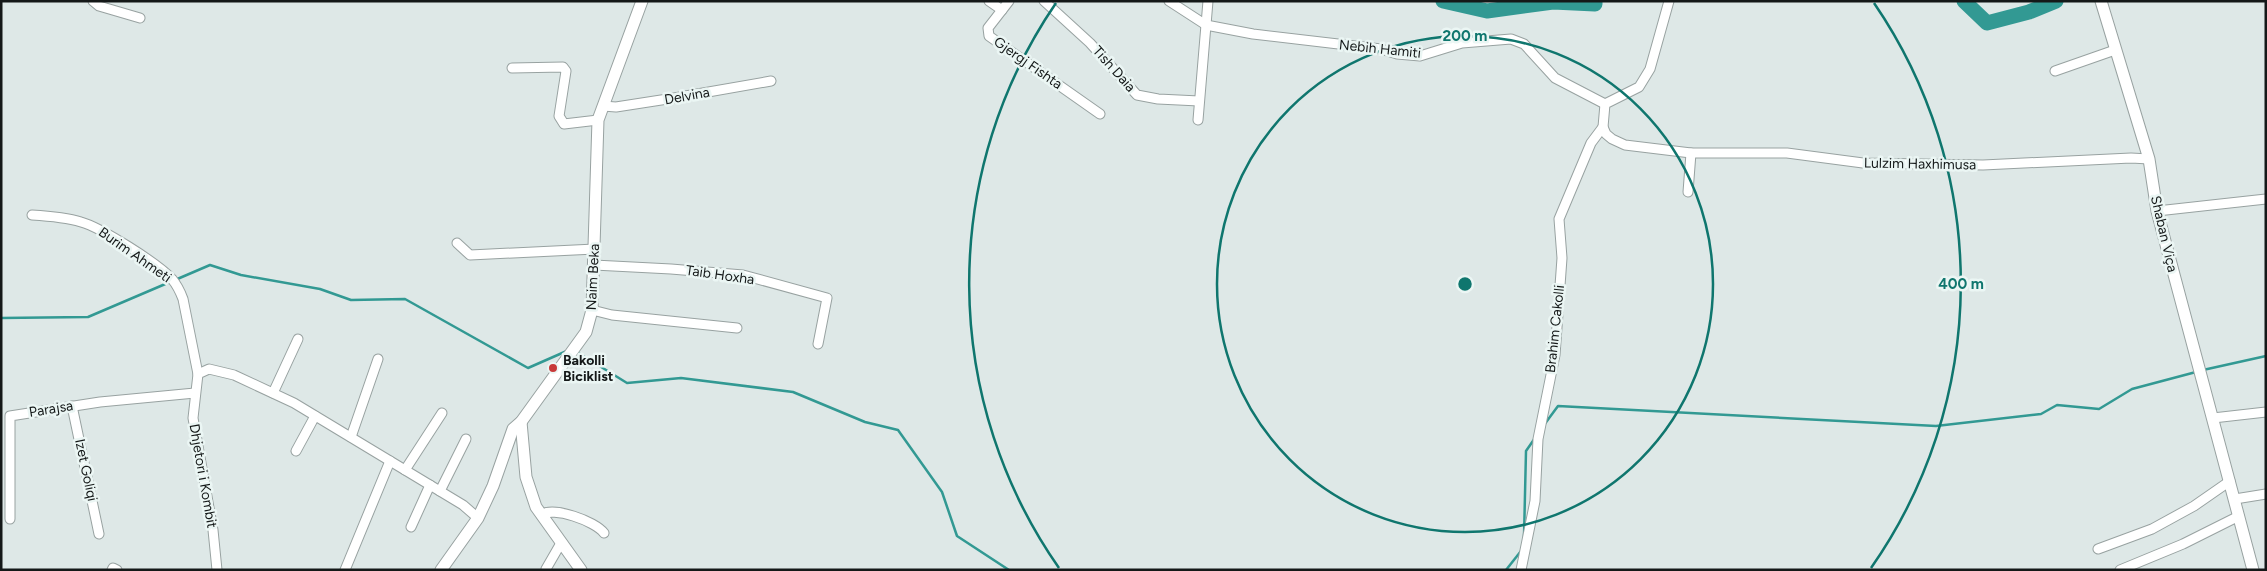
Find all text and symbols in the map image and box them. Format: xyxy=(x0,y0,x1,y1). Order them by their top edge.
text: 200 m xyxy=(1443,27,1487,45)
street label: Gjergj Fishta xyxy=(990,33,1066,93)
street label: Nebih Hamiti xyxy=(1338,36,1422,62)
street label: Tish Daia xyxy=(1089,43,1139,95)
street label: Delvina xyxy=(663,84,711,108)
street label: Lulzim Haxhimusa xyxy=(1864,155,1976,173)
street label: Shaban Viça xyxy=(2147,194,2181,274)
street label: Burim Ahmeti xyxy=(95,224,175,286)
street label: Naim Beka xyxy=(583,243,603,311)
street label: Taib Hoxha xyxy=(685,262,755,288)
centre of rings xyxy=(1456,275,1474,293)
text: 400 m xyxy=(1938,275,1984,293)
street label: Brahim Cakolli xyxy=(1542,284,1568,374)
place label: Bakolli Biciklist xyxy=(563,352,614,385)
marker: Bakolli Biciklist xyxy=(547,362,559,374)
street label: Parajsa xyxy=(28,397,74,421)
street label: Dhjetori i Kombit xyxy=(185,423,221,529)
street label: Izet Goliqi xyxy=(71,437,101,503)

